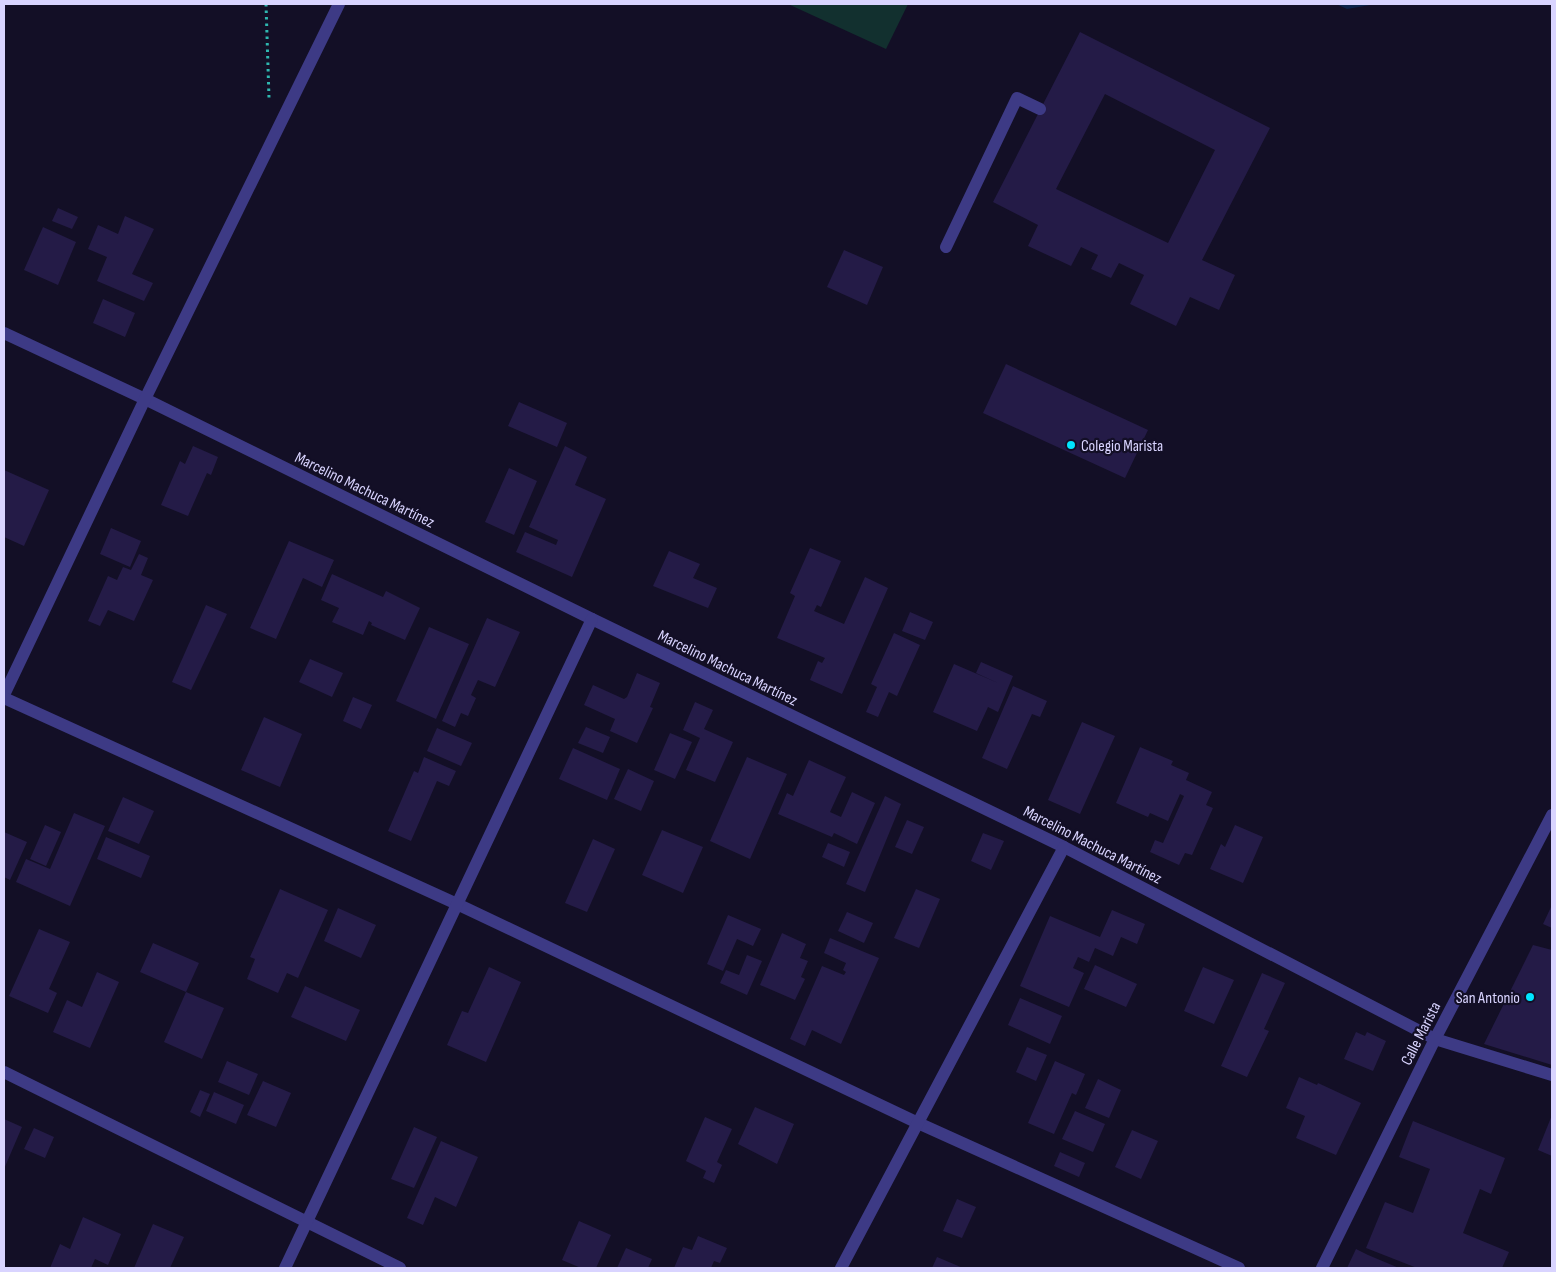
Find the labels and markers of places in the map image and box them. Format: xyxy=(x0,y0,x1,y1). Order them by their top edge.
place label: Colegio Marista xyxy=(1081,437,1163,456)
marker: Colegio Marista xyxy=(1065,439,1077,451)
place label: San Antonio xyxy=(1456,989,1520,1008)
marker: San Antonio xyxy=(1524,991,1536,1003)

